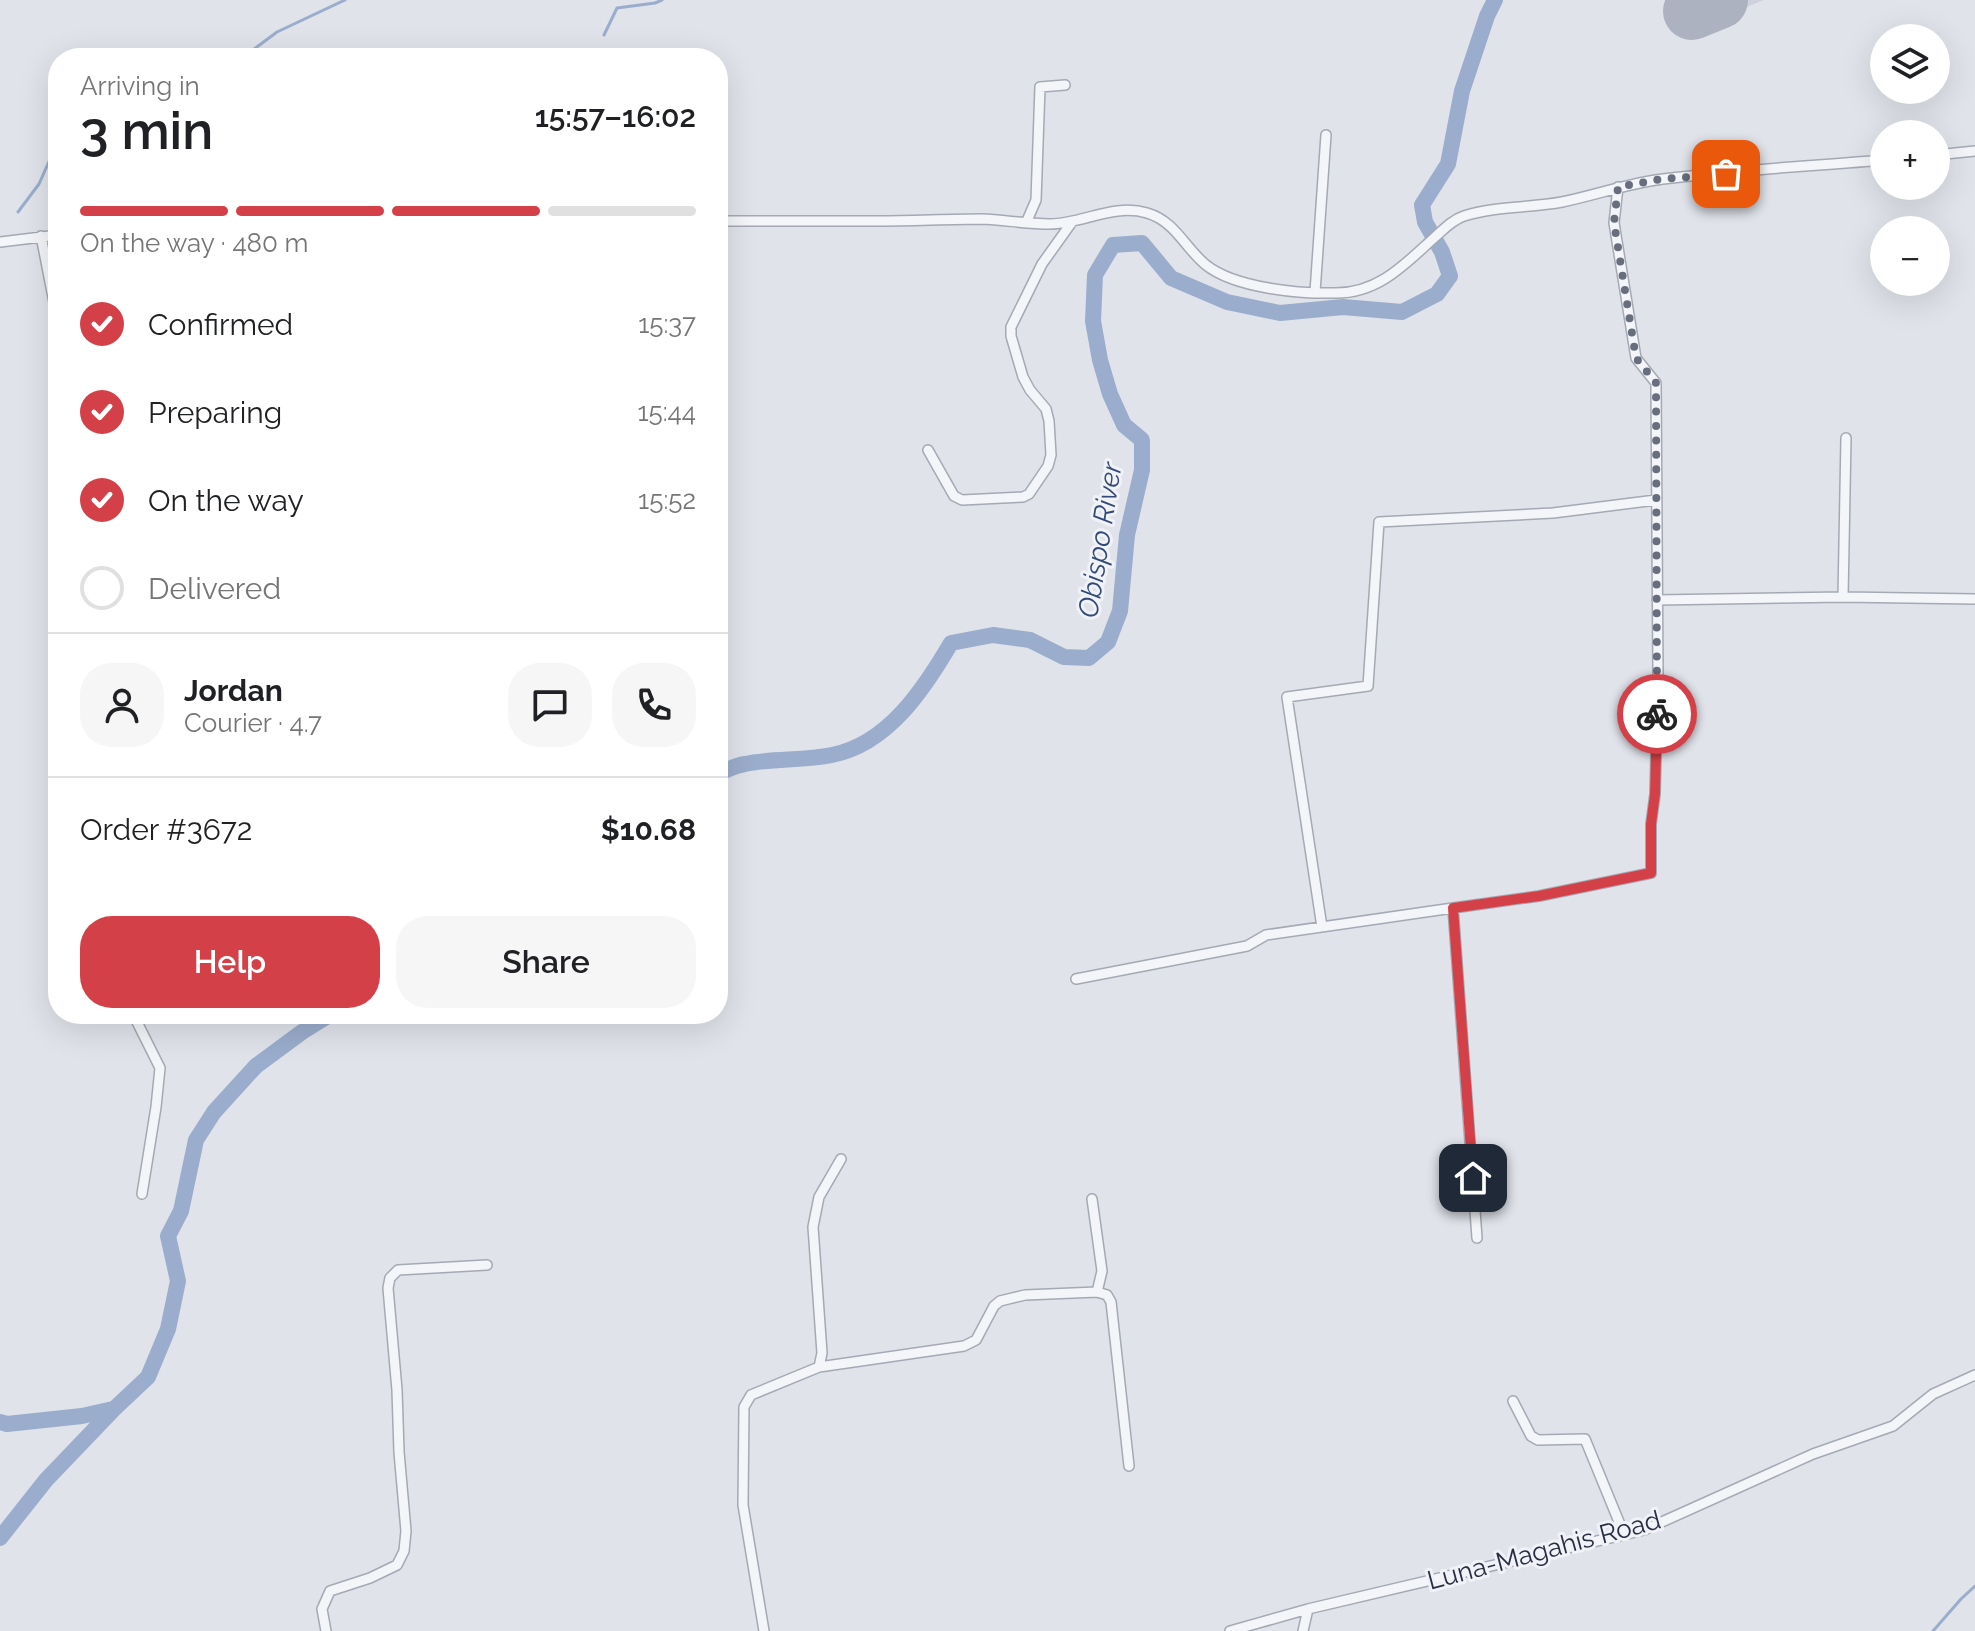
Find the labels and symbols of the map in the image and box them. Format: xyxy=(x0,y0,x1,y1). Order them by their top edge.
pin xyxy=(1692,140,1760,208)
water label: Obispo River xyxy=(1071,459,1129,620)
courier xyxy=(1617,674,1697,754)
pin xyxy=(1439,1144,1507,1212)
street label: Luna-Magahis Road xyxy=(1424,1504,1664,1596)

